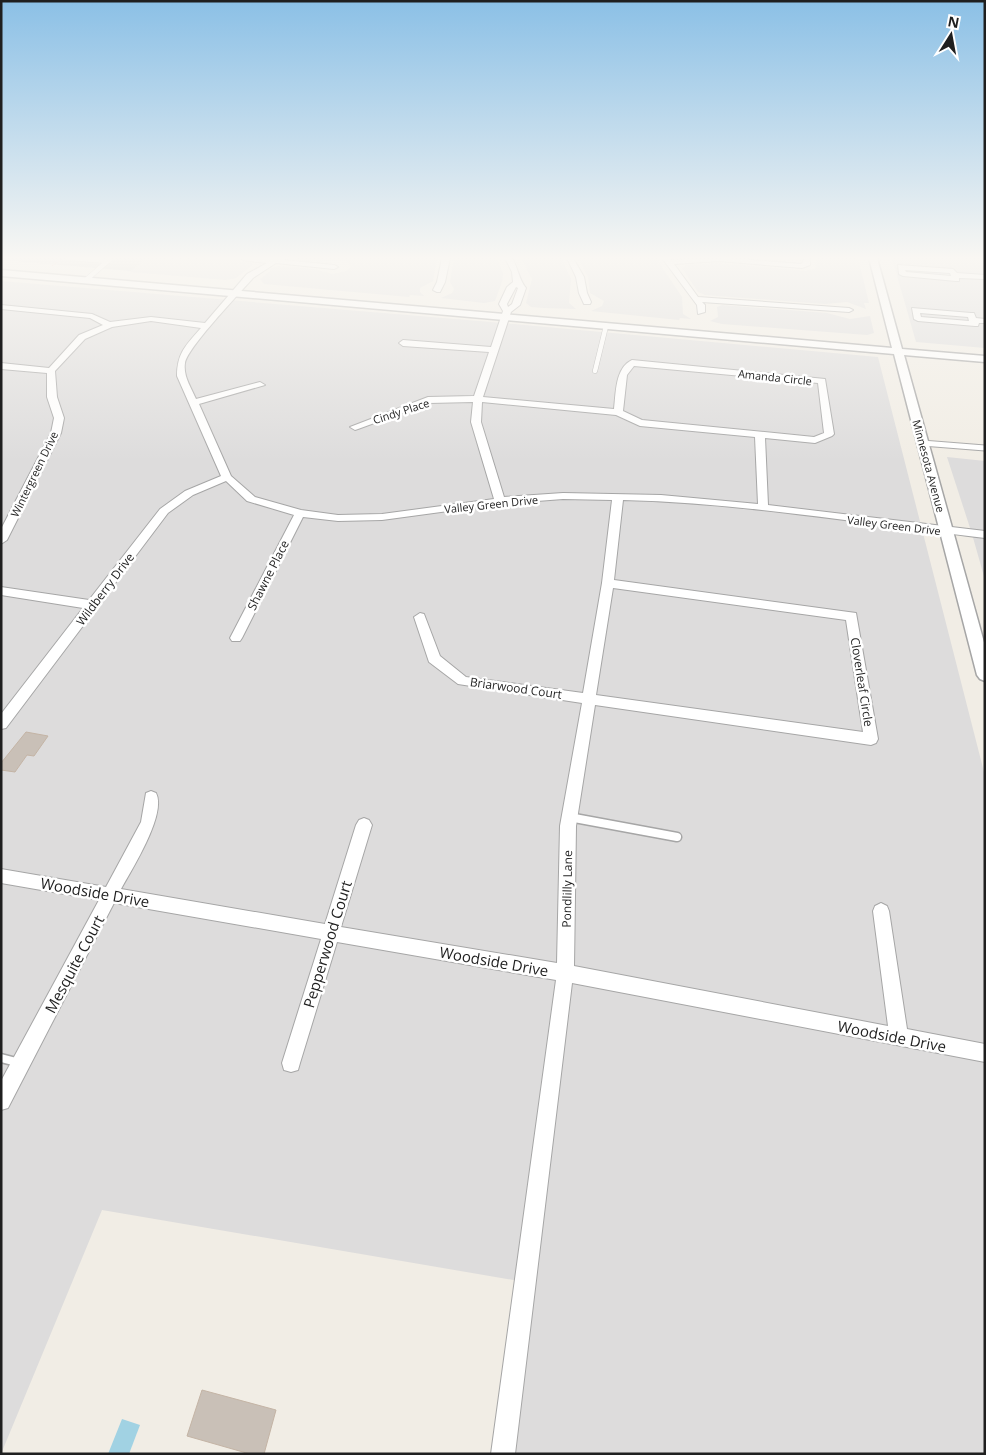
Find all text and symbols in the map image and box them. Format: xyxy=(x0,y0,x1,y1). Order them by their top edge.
north arrow xyxy=(926,10,976,60)
text: N xyxy=(946,11,961,32)
street label: Amanda Circle xyxy=(737,366,813,388)
street label: Cindy Place xyxy=(371,395,431,427)
street label: Minnesota Avenue xyxy=(909,418,949,514)
street label: Wintergreen Drive xyxy=(7,429,61,519)
street label: Valley Green Drive xyxy=(443,492,539,516)
street label: Valley Green Drive xyxy=(846,512,942,538)
street label: Shawne Place xyxy=(243,537,293,613)
street label: Wildberry Drive xyxy=(72,549,138,629)
street label: Cloverleaf Circle xyxy=(847,636,877,728)
street label: Briarwood Court xyxy=(469,673,563,703)
street label: Pondlilly Lane xyxy=(558,850,576,928)
street label: Woodside Drive xyxy=(39,873,151,911)
street label: Pepperwood Court xyxy=(298,878,356,1010)
street label: Mesquite Court xyxy=(40,912,108,1016)
street label: Woodside Drive xyxy=(438,942,550,980)
street label: Woodside Drive xyxy=(836,1016,948,1056)

